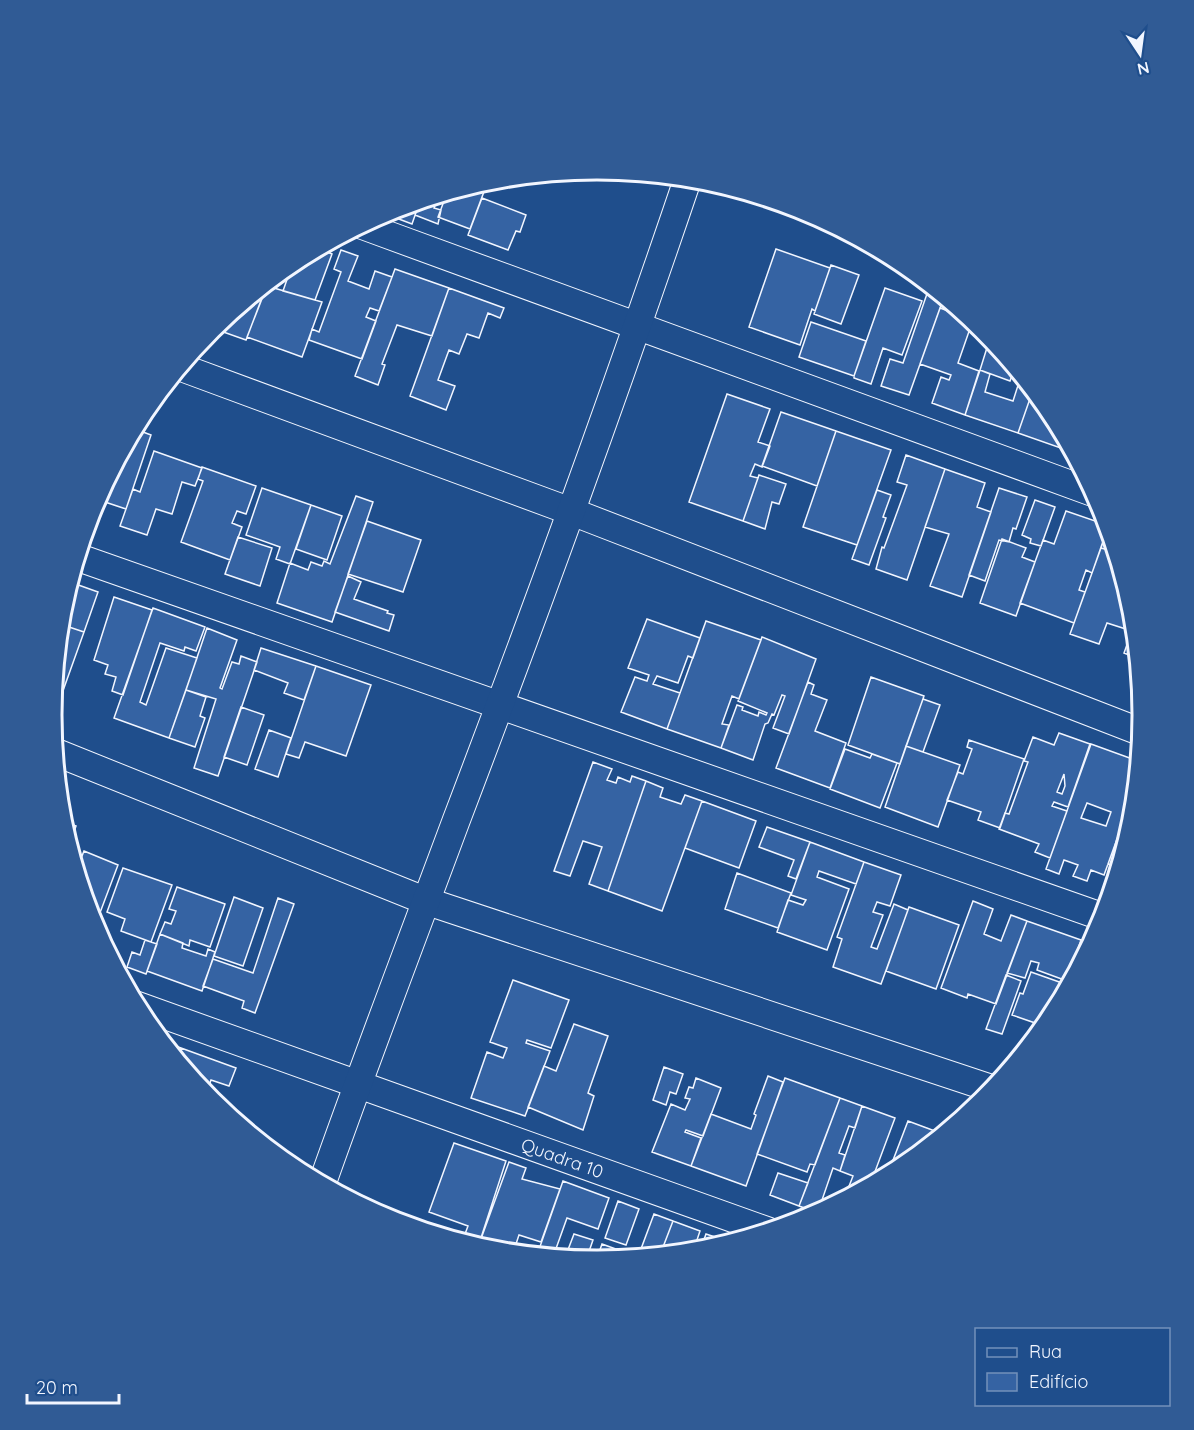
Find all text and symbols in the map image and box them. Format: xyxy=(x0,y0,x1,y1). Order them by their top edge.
north arrow xyxy=(1110,24,1170,84)
text: N xyxy=(1135,58,1151,80)
street label: Quadra 10 xyxy=(518,1132,607,1183)
legend xyxy=(975,1328,1170,1406)
text: Rua xyxy=(1029,1340,1062,1363)
scale bar xyxy=(27,1367,118,1405)
text: Edifício xyxy=(1029,1370,1088,1393)
text: 20 m xyxy=(36,1376,78,1399)

